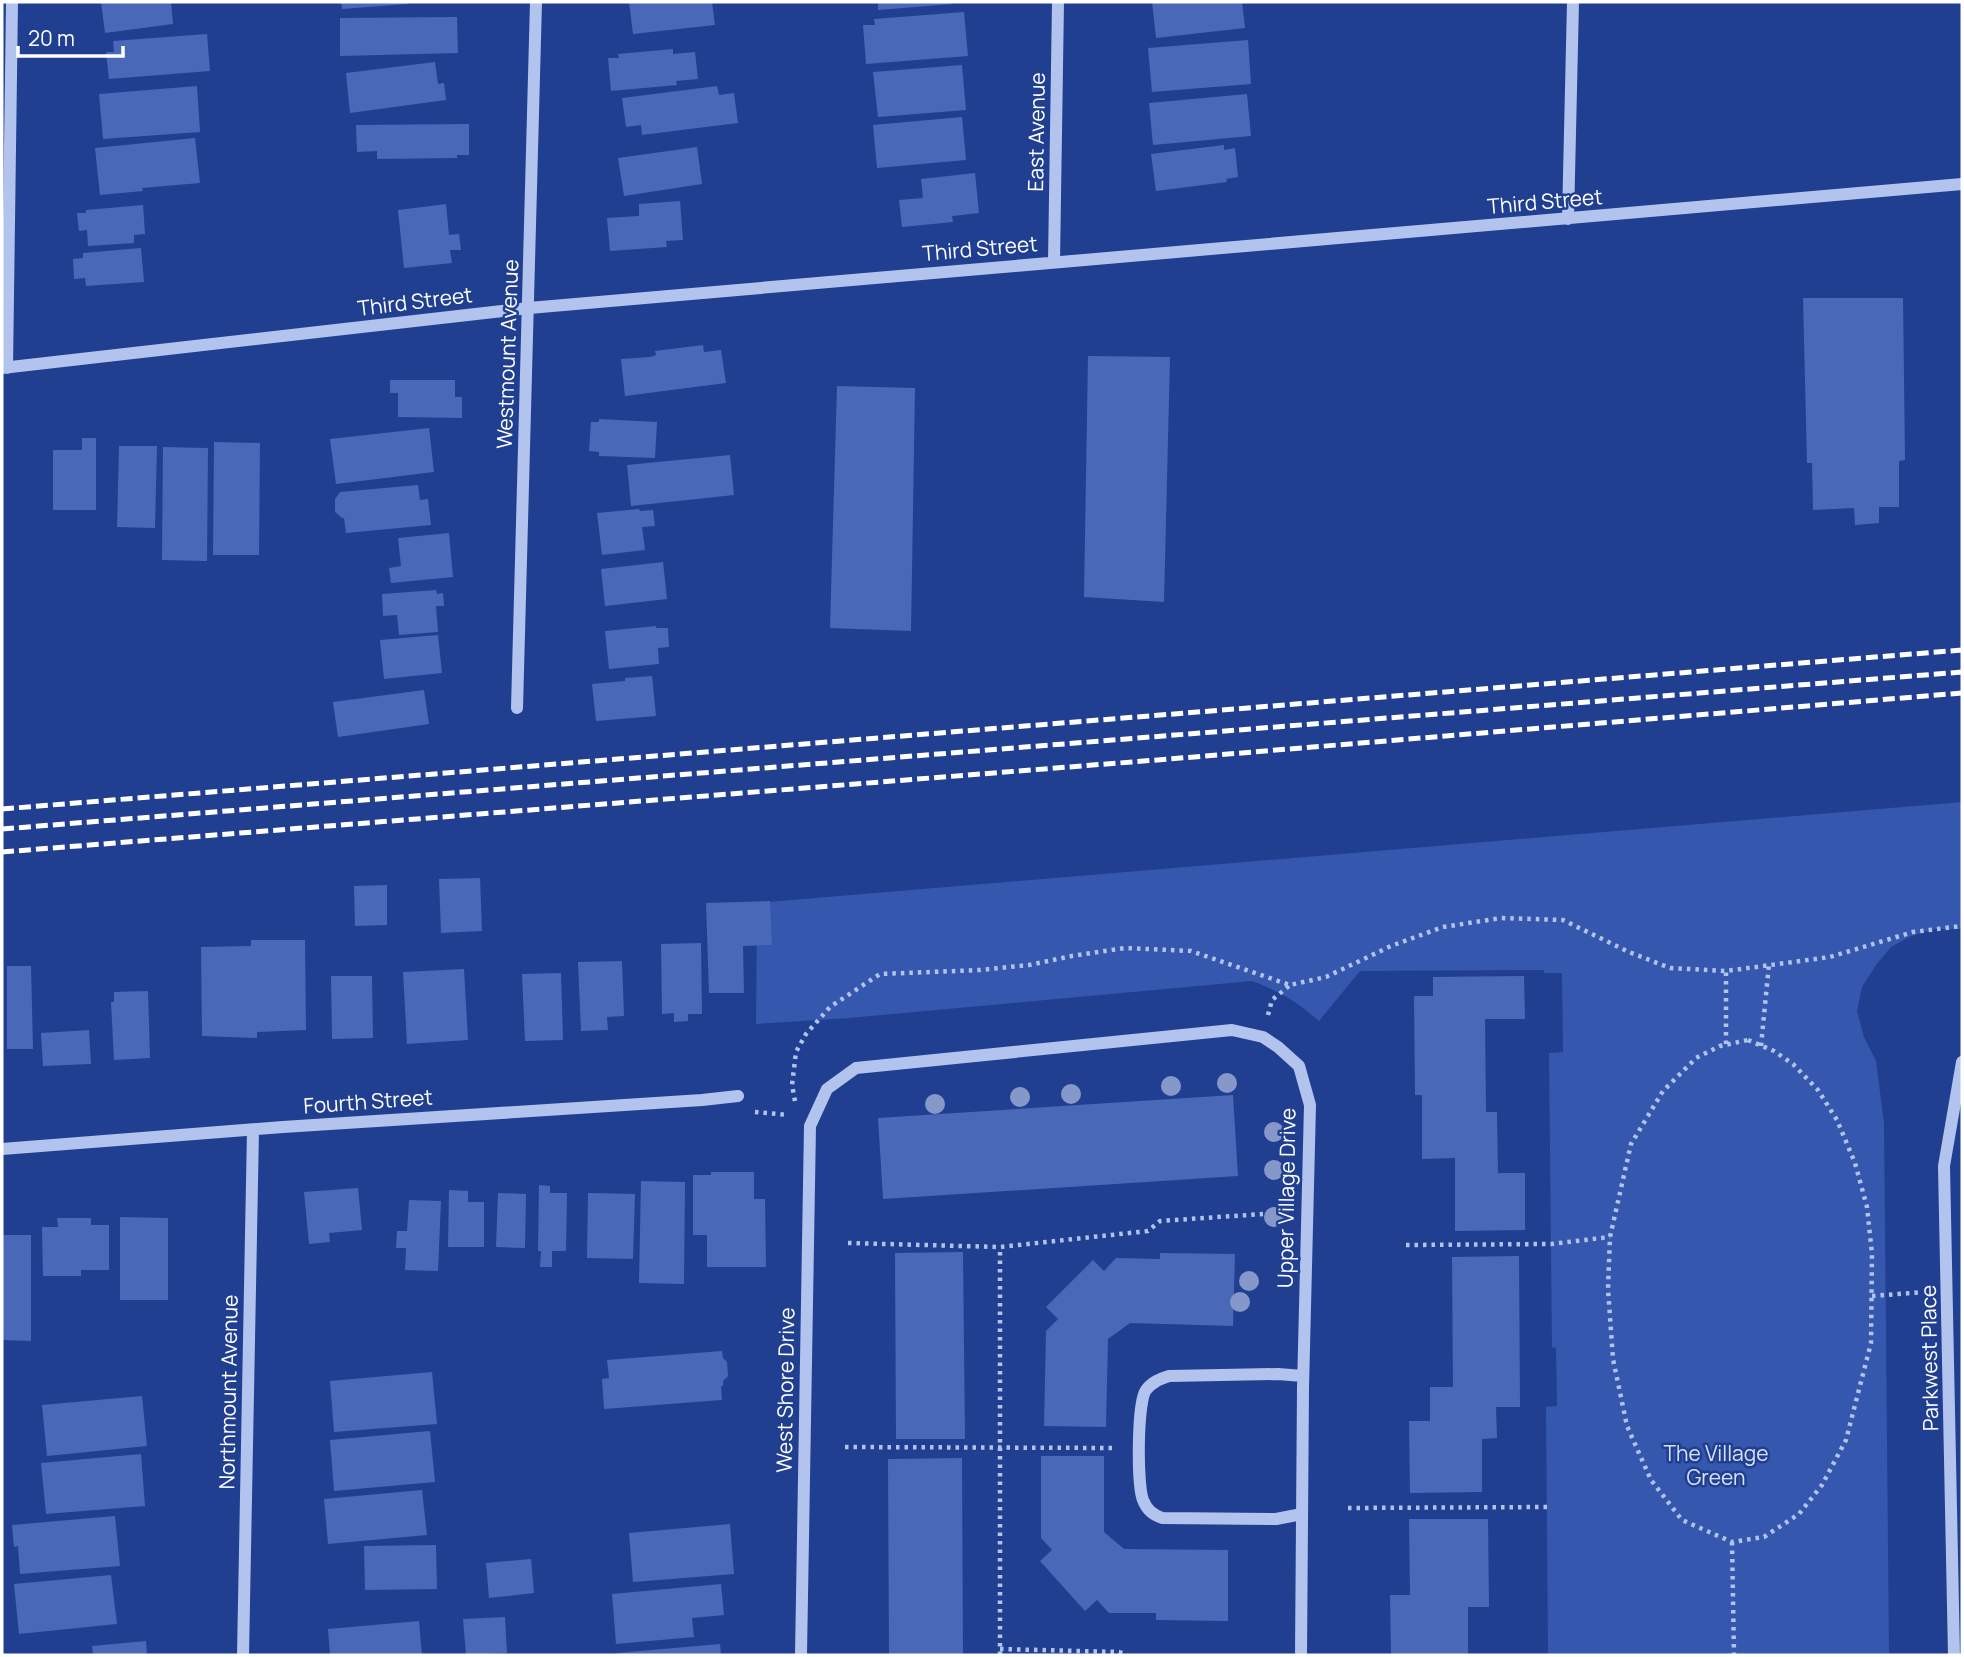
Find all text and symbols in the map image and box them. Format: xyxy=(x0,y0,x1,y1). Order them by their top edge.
scale bar xyxy=(18,14,122,58)
text: 20 m xyxy=(28,24,75,52)
street label: East Avenue xyxy=(1021,72,1051,192)
street label: Third Street xyxy=(1486,182,1604,220)
street label: Third Street xyxy=(921,229,1039,267)
street label: Westmount Avenue xyxy=(490,259,524,449)
street label: Third Street xyxy=(356,280,474,322)
street label: Fourth Street xyxy=(302,1083,433,1119)
street label: Upper Village Drive xyxy=(1270,1108,1302,1288)
street label: Parkwest Place xyxy=(1914,1285,1944,1431)
street label: Northmount Avenue xyxy=(212,1294,244,1490)
street label: West Shore Drive xyxy=(770,1307,800,1473)
park label: The Village Green xyxy=(1664,1439,1768,1491)

